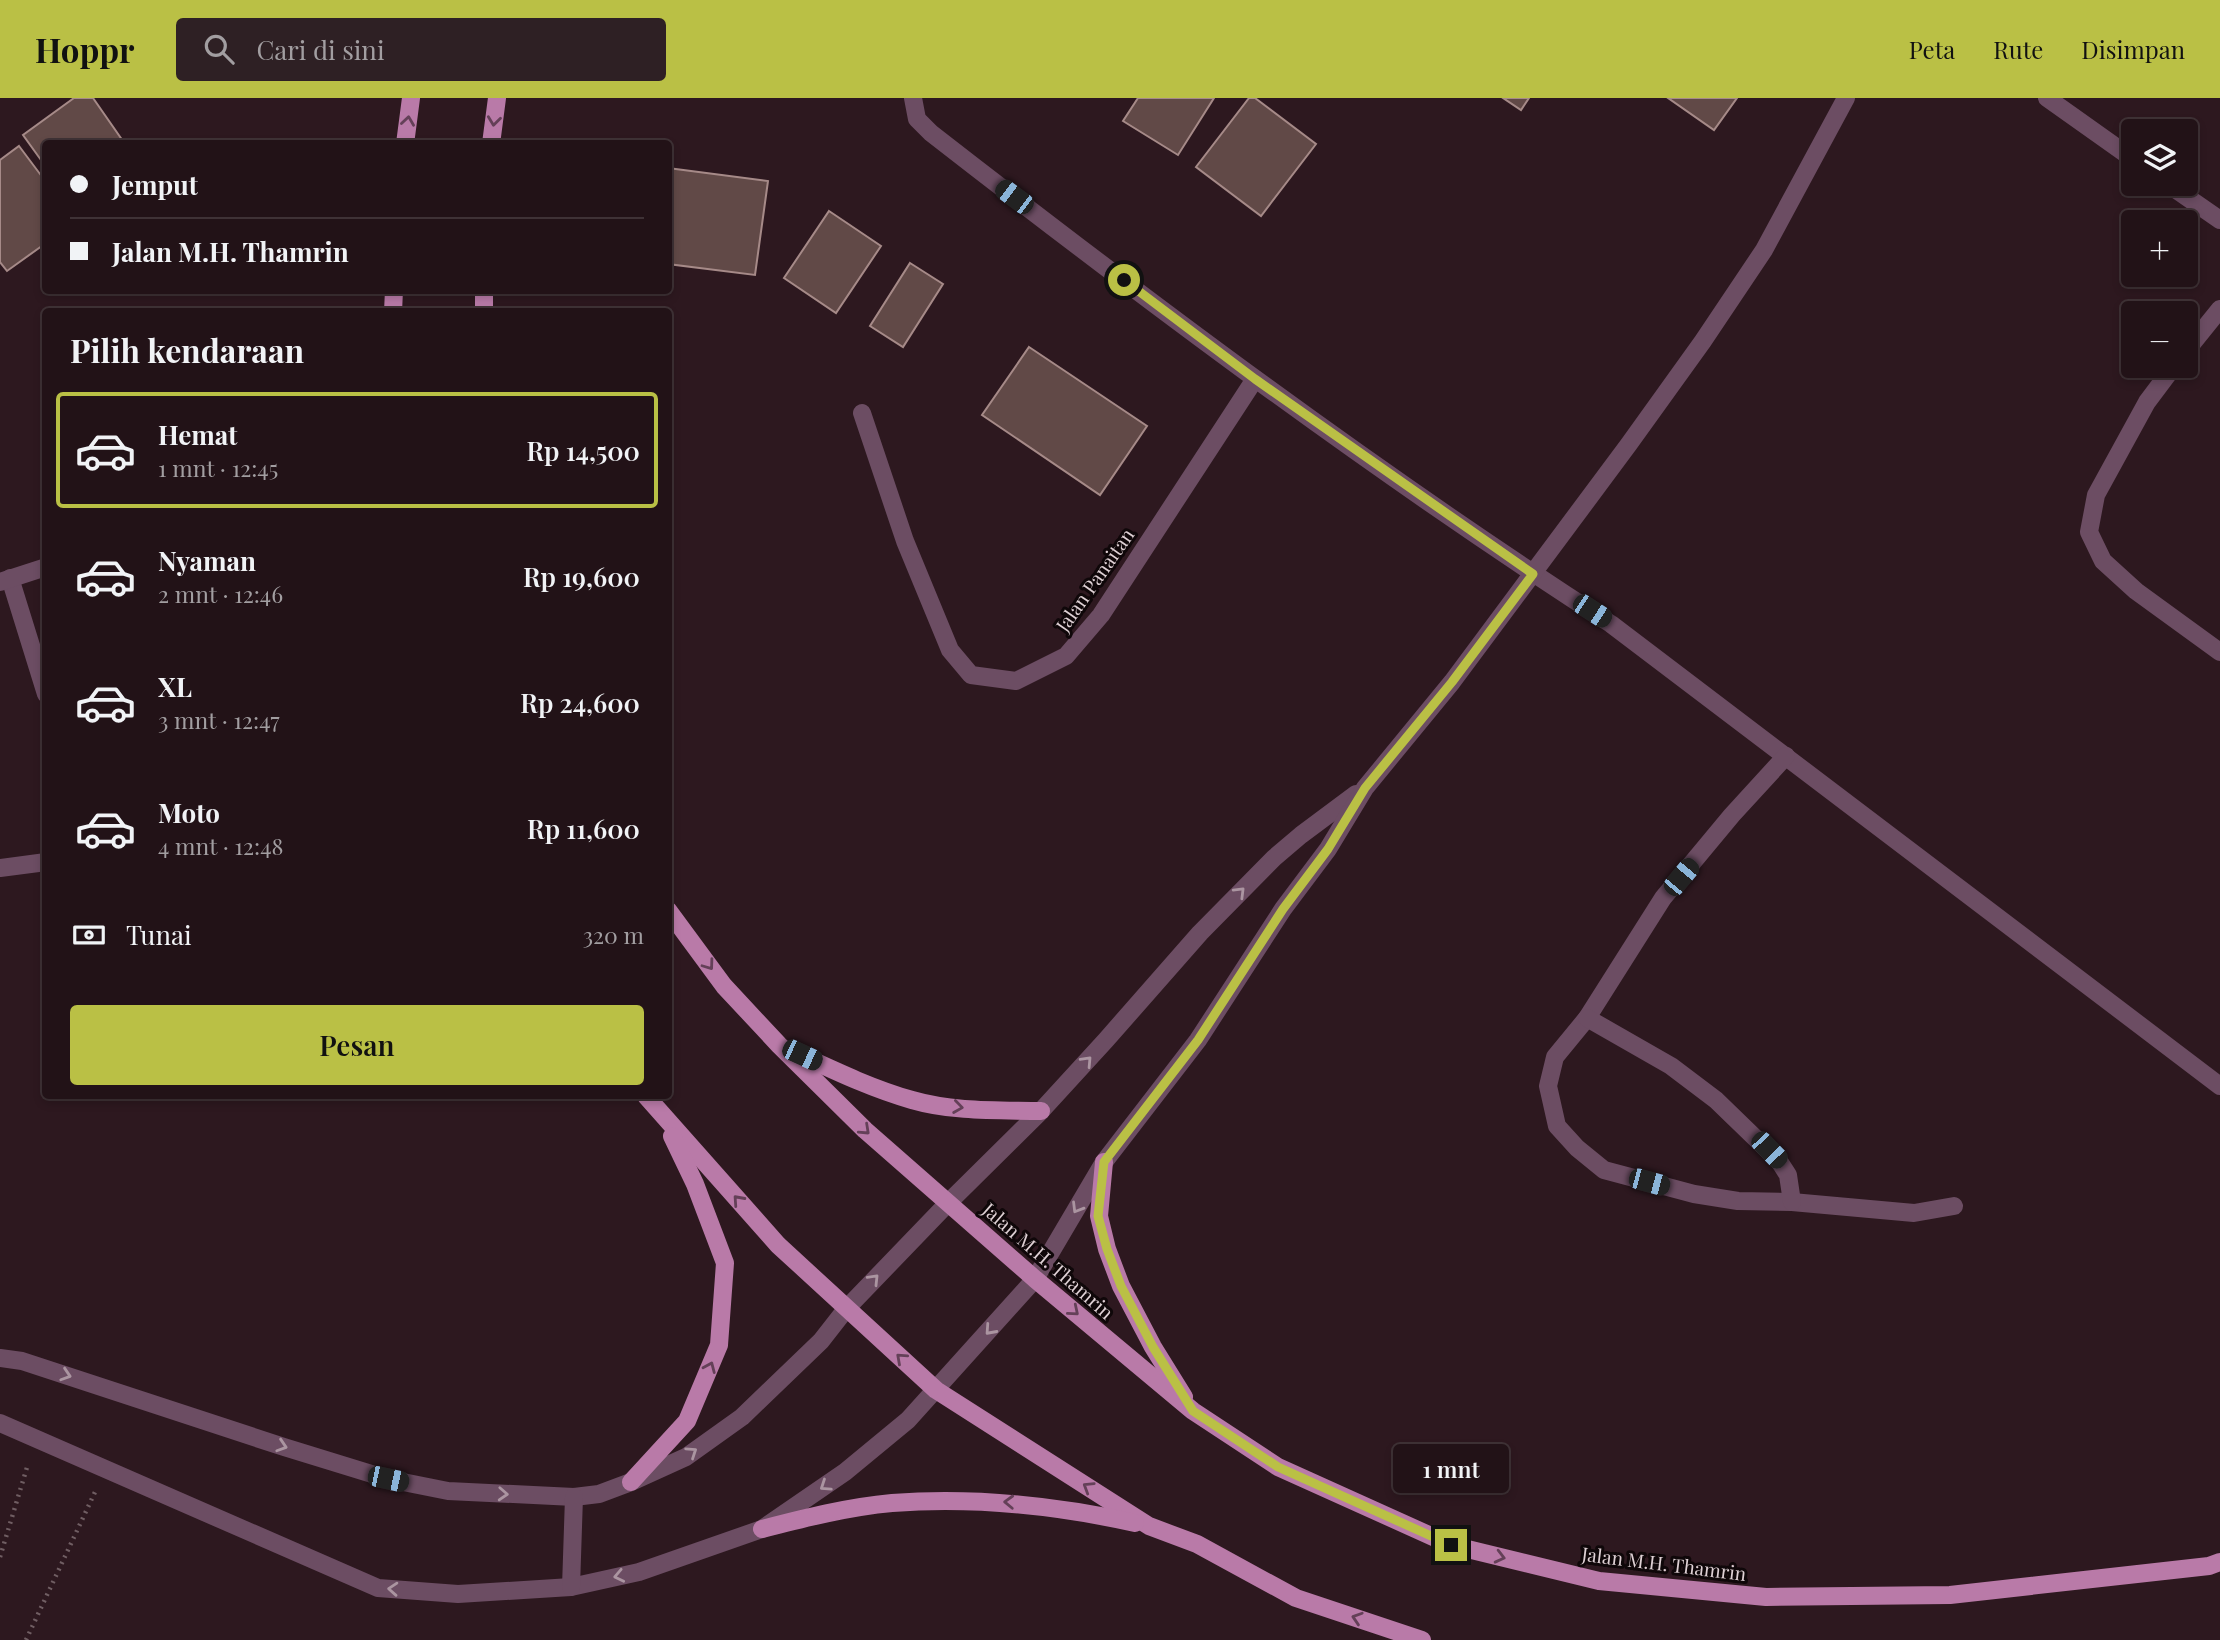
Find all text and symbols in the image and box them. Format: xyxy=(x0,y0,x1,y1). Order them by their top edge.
search box xyxy=(176,18,666,81)
text: Hoppr xyxy=(35,27,134,71)
icon: search xyxy=(200,30,238,68)
text: Cari di sini xyxy=(256,32,385,67)
text: Peta xyxy=(1909,33,1955,65)
text: Rute xyxy=(1993,33,2043,65)
text: Disimpan xyxy=(2081,33,2185,65)
one-way arrow xyxy=(400,115,415,127)
one-way arrow xyxy=(486,115,501,127)
map controls xyxy=(2121,119,2198,378)
button: layers xyxy=(2121,119,2198,196)
text: Jemput xyxy=(112,167,198,202)
car xyxy=(991,176,1038,218)
button: + xyxy=(2121,210,2198,287)
text: Jalan M.H. Thamrin xyxy=(112,234,349,269)
route start xyxy=(1108,264,1140,296)
button: − xyxy=(2121,301,2198,378)
text: Pilih kendaraan xyxy=(70,328,304,371)
text: Hemat xyxy=(158,417,237,452)
icon: car xyxy=(74,419,137,482)
text: Rp 14,500 xyxy=(526,433,640,468)
text: 1 mnt · 12:45 xyxy=(158,452,278,483)
street label: Jalan Panaitan xyxy=(1048,522,1140,637)
text: Nyaman xyxy=(158,543,256,578)
icon: car xyxy=(74,545,137,608)
text: Rp 19,600 xyxy=(523,559,640,594)
text: 2 mnt · 12:46 xyxy=(158,578,283,609)
car xyxy=(1569,591,1616,631)
text: XL xyxy=(158,669,192,704)
icon: car xyxy=(74,671,137,734)
text: Rp 24,600 xyxy=(520,685,640,720)
text: 3 mnt · 12:47 xyxy=(158,704,280,735)
text: Moto xyxy=(158,795,220,830)
icon: car xyxy=(74,797,137,860)
text: Rp 11,600 xyxy=(527,811,640,846)
text: 4 mnt · 12:48 xyxy=(158,830,284,861)
car xyxy=(1660,854,1703,900)
one-way arrow xyxy=(1232,888,1245,901)
icon: cash xyxy=(70,916,108,954)
text: Tunai xyxy=(126,917,192,952)
text: 320 m xyxy=(583,919,644,950)
one-way arrow xyxy=(700,957,713,970)
button: Pesan xyxy=(70,1005,644,1085)
car xyxy=(779,1037,826,1073)
one-way arrow xyxy=(1079,1056,1092,1069)
one-way arrow xyxy=(952,1100,964,1115)
one-way arrow xyxy=(857,1121,870,1134)
car xyxy=(1747,1128,1792,1172)
car xyxy=(1626,1166,1673,1198)
one-way arrow xyxy=(733,1195,746,1208)
street label: Jalan M.H. Thamrin xyxy=(977,1195,1120,1325)
one-way arrow xyxy=(1073,1200,1086,1213)
one-way arrow xyxy=(866,1274,879,1287)
one-way arrow xyxy=(1066,1303,1078,1316)
one-way arrow xyxy=(985,1322,998,1335)
one-way arrow xyxy=(896,1354,909,1366)
one-way arrow xyxy=(702,1361,716,1374)
one-way arrow xyxy=(59,1367,71,1381)
one-way arrow xyxy=(276,1438,288,1453)
callout: 1 mnt xyxy=(1393,1444,1509,1492)
one-way arrow xyxy=(685,1447,698,1460)
text: 1 mnt xyxy=(1423,1453,1479,1484)
car xyxy=(366,1464,411,1494)
one-way arrow xyxy=(820,1477,833,1490)
one-way arrow xyxy=(1082,1483,1095,1496)
one-way arrow xyxy=(498,1486,509,1501)
one-way arrow xyxy=(1004,1495,1015,1510)
route end xyxy=(1435,1529,1467,1561)
street label: Jalan M.H. Thamrin xyxy=(1579,1540,1749,1586)
one-way arrow xyxy=(1494,1548,1506,1563)
one-way arrow xyxy=(613,1568,625,1583)
one-way arrow xyxy=(387,1582,398,1597)
one-way arrow xyxy=(1351,1612,1363,1627)

